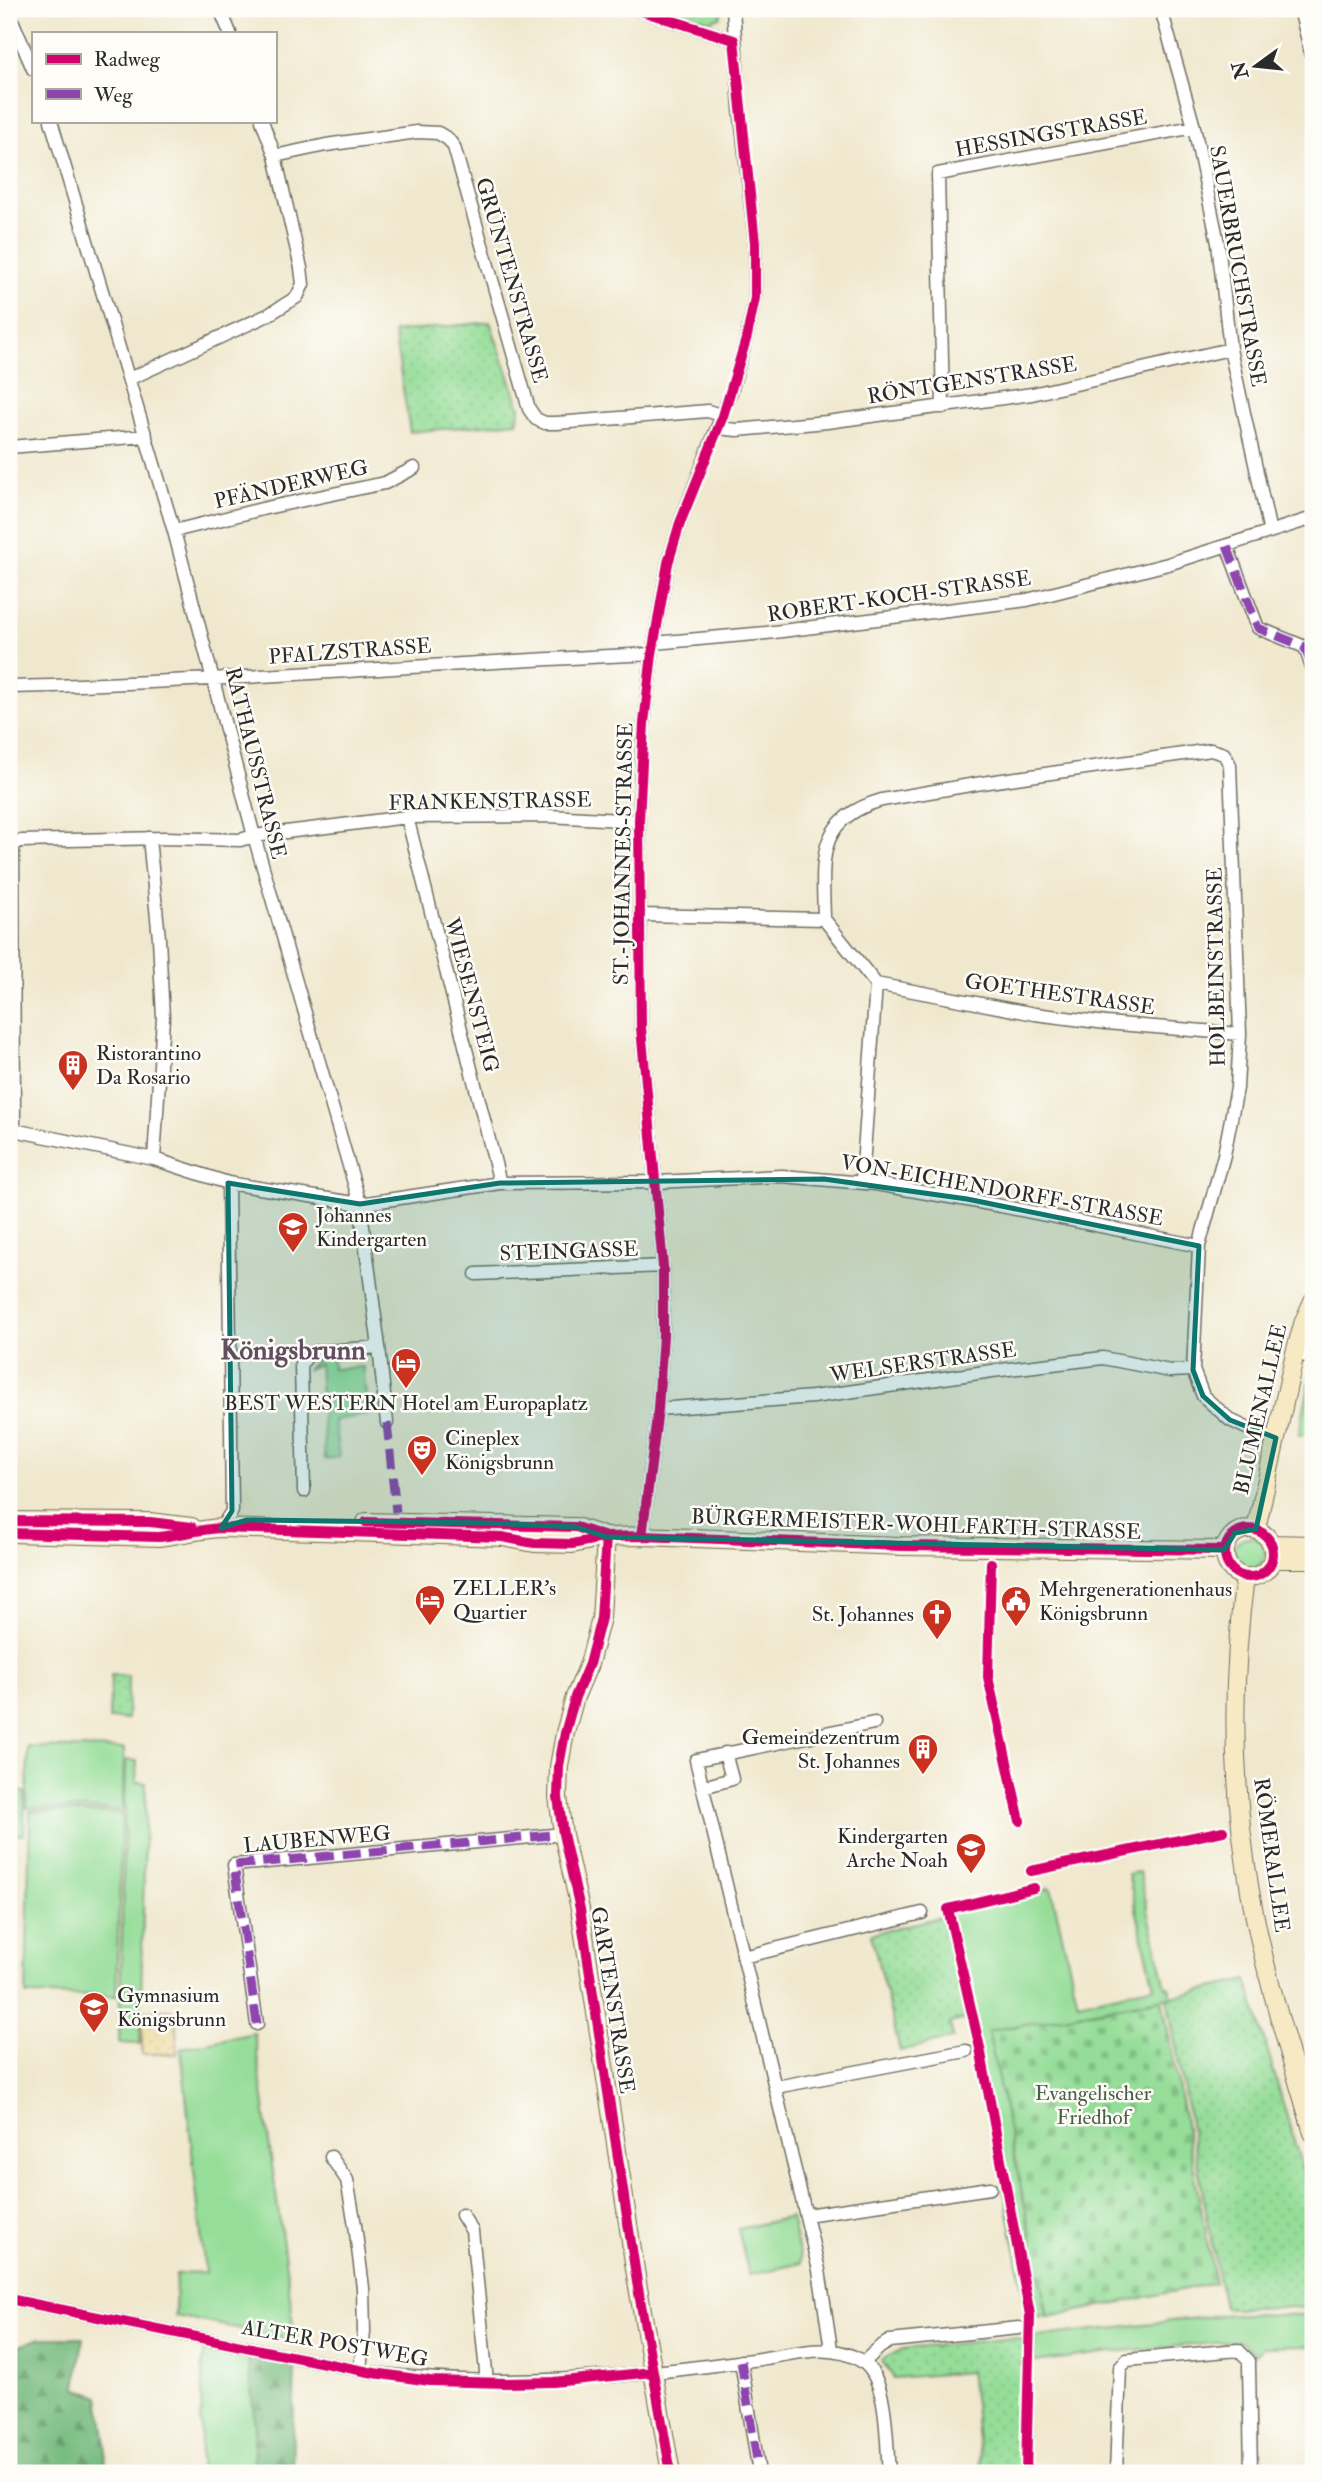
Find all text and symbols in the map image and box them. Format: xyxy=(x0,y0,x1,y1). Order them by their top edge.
legend xyxy=(32,32,276,122)
north arrow xyxy=(1220,32,1290,102)
text: Radweg xyxy=(94,46,160,73)
text: N xyxy=(1226,58,1255,82)
text: Weg xyxy=(93,82,133,109)
street label: HESSINGSTRASSE xyxy=(953,103,1149,164)
street label: SAUERBRUCHSTRASSE xyxy=(1203,143,1272,389)
street label: GRÜNTENSTRASSE xyxy=(469,174,554,386)
street label: RÖNTGENSTRASSE xyxy=(865,351,1079,410)
street label: PFÄNDERWEG xyxy=(212,454,371,515)
street label: ROBERT-KOCH-STRASSE xyxy=(765,565,1033,628)
street label: PFALZSTRASSE xyxy=(268,632,432,671)
street label: RATHAUSSTRASSE xyxy=(219,664,292,862)
street label: ST.-JOHANNES-STRASSE xyxy=(608,723,639,985)
street label: FRANKENSTRASSE xyxy=(388,786,592,817)
street label: HOLBEINSTRASSE xyxy=(1201,867,1232,1067)
street label: WIESENSTEIG xyxy=(438,914,505,1075)
street label: GOETHESTRASSE xyxy=(963,968,1157,1021)
place label: Ristorantino Da Rosario xyxy=(96,1040,201,1091)
building icon: Ristorantino Da Rosario xyxy=(56,1048,90,1092)
street label: VON-EICHENDORFF-STRASSE xyxy=(838,1149,1165,1232)
place label: Johannes Kindergarten xyxy=(315,1202,427,1253)
school or university icon: Johannes Kindergarten xyxy=(276,1210,310,1254)
street label: STEINGASSE xyxy=(499,1236,639,1267)
street label: BLUMENALLEE xyxy=(1228,1321,1293,1497)
district label: Königsbrunn xyxy=(220,1333,366,1368)
street label: WELSERSTRASSE xyxy=(827,1336,1018,1389)
hotel icon: BEST WESTERN Hotel am Europaplatz xyxy=(389,1346,423,1390)
place label: BEST WESTERN Hotel am Europaplatz xyxy=(224,1390,588,1417)
place label: Cineplex Königsbrunn xyxy=(445,1425,554,1476)
theatre icon: Cineplex Königsbrunn xyxy=(405,1433,439,1477)
street label: BÜRGERMEISTER-WOHLFARTH-STRASSE xyxy=(690,1503,1142,1546)
place label: ZELLER's Quartier xyxy=(453,1575,556,1626)
place label: Mehrgenerationenhaus Königsbrunn xyxy=(1039,1576,1232,1627)
hotel icon: ZELLER's Quartier xyxy=(413,1583,447,1627)
public building icon: Mehrgenerationenhaus Königsbrunn xyxy=(999,1584,1033,1628)
church icon: St. Johannes xyxy=(920,1597,954,1641)
place label: St. Johannes xyxy=(812,1601,914,1628)
place label: Gemeindezentrum St. Johannes xyxy=(742,1724,900,1775)
building icon: Gemeindezentrum St. Johannes xyxy=(906,1732,940,1776)
street label: RÖMERALLEE xyxy=(1247,1776,1296,1934)
street label: LAUBENWEG xyxy=(242,1820,392,1859)
place label: Kindergarten Arche Noah xyxy=(837,1823,948,1874)
school or university icon: Kindergarten Arche Noah xyxy=(954,1831,988,1875)
street label: GARTENSTRASSE xyxy=(584,1905,641,2096)
place label: Gymnasium Königsbrunn xyxy=(117,1982,226,2033)
school or university icon: Gymnasium Königsbrunn xyxy=(77,1990,111,2034)
park label: Evangelischer Friedhof xyxy=(1035,2080,1151,2131)
street label: ALTER POSTWEG xyxy=(239,2314,430,2373)

